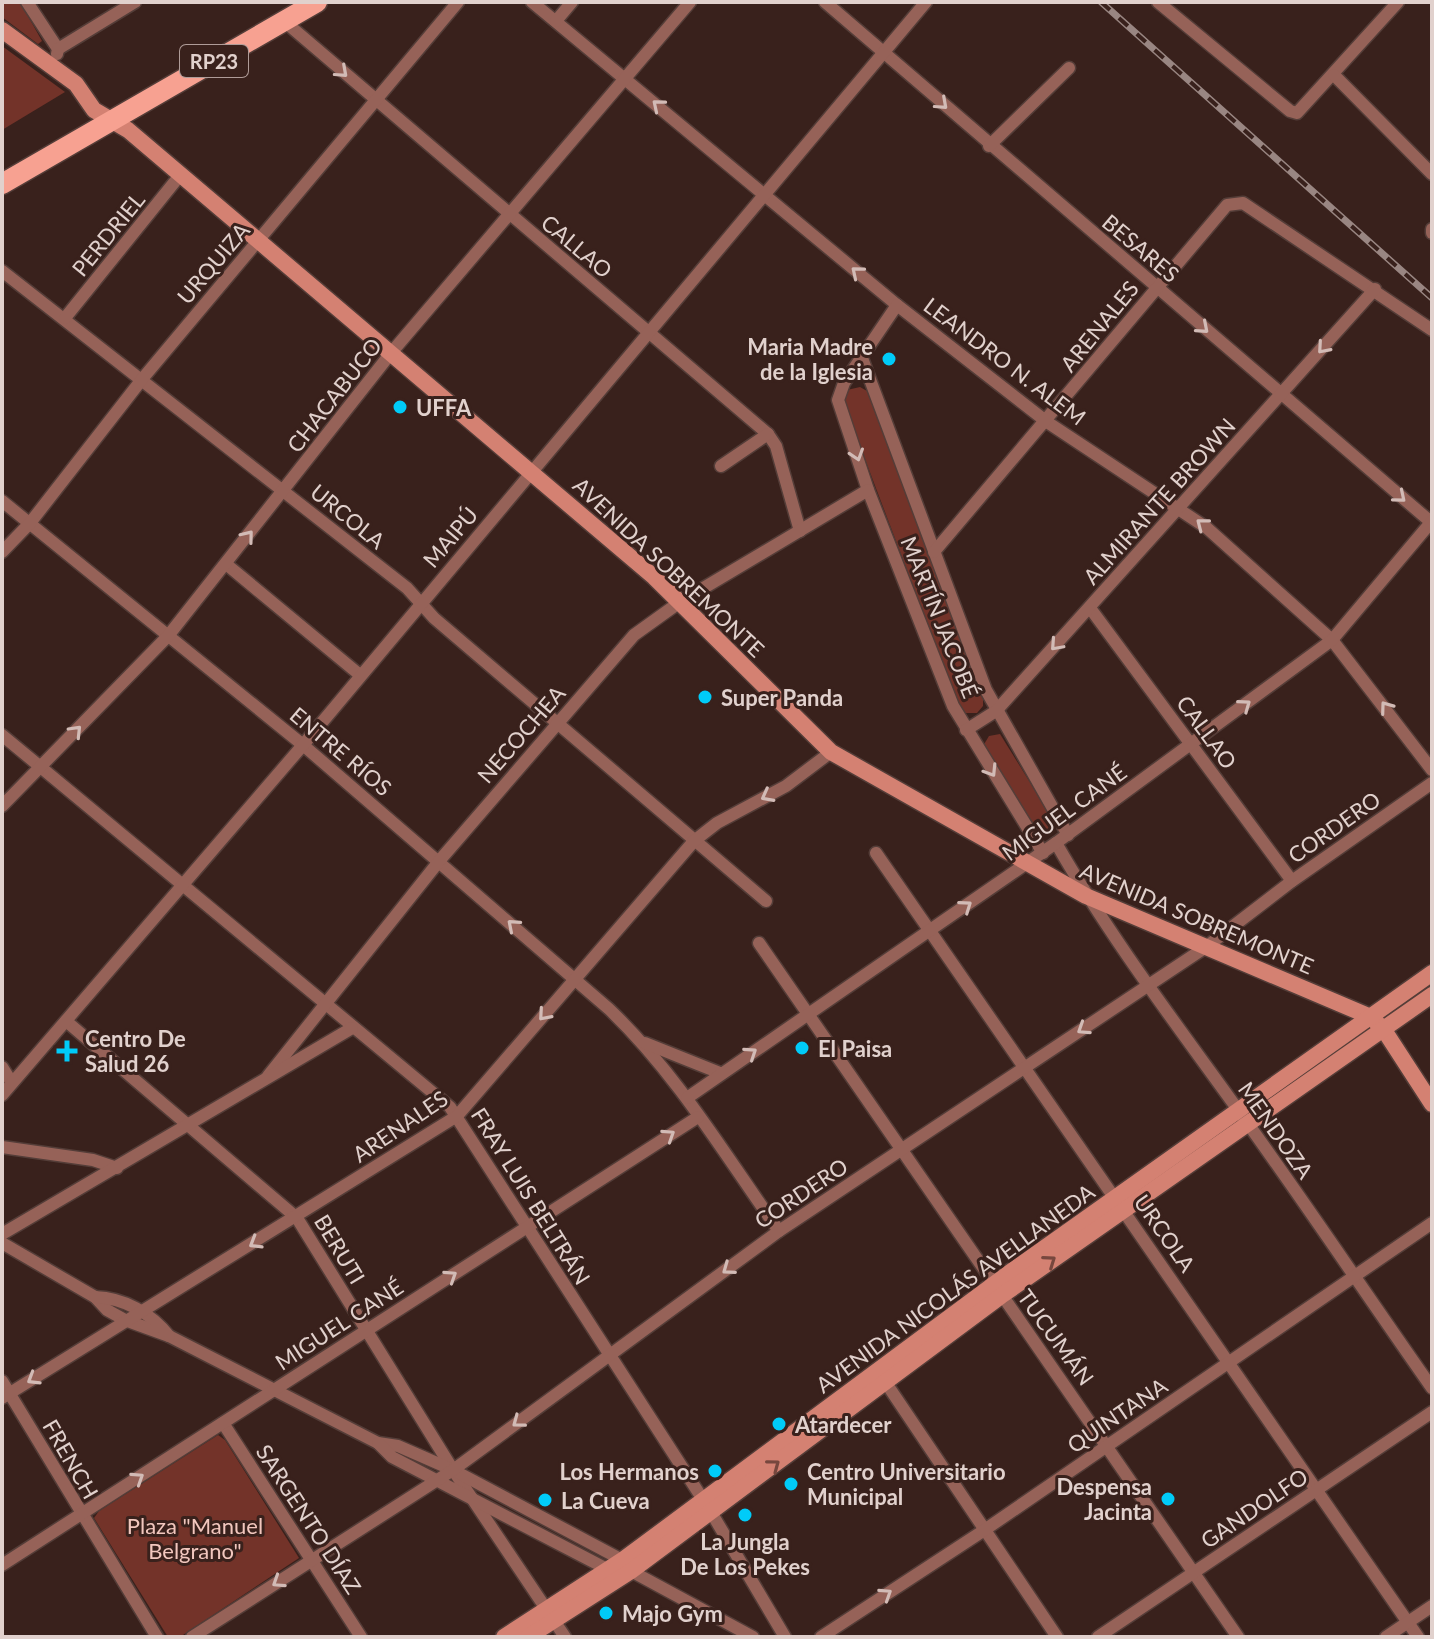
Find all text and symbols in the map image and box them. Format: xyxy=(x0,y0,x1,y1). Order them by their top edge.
road number: RP23 xyxy=(180,45,248,77)
one-way arrow xyxy=(333,63,348,77)
one-way arrow xyxy=(932,94,947,109)
one-way arrow xyxy=(652,100,667,115)
street label: PERDRIEL xyxy=(66,187,150,281)
street label: BESARES xyxy=(1097,208,1185,288)
street label: CALLAO xyxy=(536,209,618,283)
street label: URQUIZA xyxy=(171,217,255,309)
one-way arrow xyxy=(852,267,866,282)
street label: ARENALES xyxy=(1054,275,1144,377)
street label: LEANDRO N. ALEM xyxy=(919,291,1091,431)
one-way arrow xyxy=(1193,318,1208,333)
street label: CHACABUCO xyxy=(281,332,387,458)
place label: Maria Madre de la Iglesia xyxy=(747,333,873,385)
one-way arrow xyxy=(1318,338,1333,353)
marker: Maria Madre de la Iglesia xyxy=(880,350,898,368)
place label: UFFA xyxy=(416,394,472,421)
marker: UFFA xyxy=(391,398,409,416)
street label: ALMIRANTE BROWN xyxy=(1077,412,1241,590)
one-way arrow xyxy=(847,448,863,462)
street label: AVENIDA SOBREMONTE xyxy=(568,471,770,663)
street label: URCOLA xyxy=(305,478,391,554)
one-way arrow xyxy=(1391,487,1406,502)
street label: MAIPÚ xyxy=(417,501,483,573)
one-way arrow xyxy=(1196,520,1211,534)
one-way arrow xyxy=(239,530,253,545)
street label: MARTÍN JACOBÉ xyxy=(895,532,985,702)
one-way arrow xyxy=(1050,636,1065,650)
street label: NECOCHEA xyxy=(471,680,571,788)
place label: Super Panda xyxy=(721,684,843,711)
marker: Super Panda xyxy=(696,688,714,706)
street label: CALLAO xyxy=(1171,690,1243,774)
one-way arrow xyxy=(1236,700,1250,715)
street label: ENTRE RÍOS xyxy=(285,701,397,801)
one-way arrow xyxy=(1381,702,1395,716)
one-way arrow xyxy=(67,725,81,740)
street label: MIGUEL CANÉ xyxy=(997,758,1131,866)
one-way arrow xyxy=(982,762,997,777)
street label: CORDERO xyxy=(1283,785,1385,869)
one-way arrow xyxy=(761,787,775,802)
street label: AVENIDA SOBREMONTE xyxy=(1076,857,1318,979)
one-way arrow xyxy=(957,901,971,916)
one-way arrow xyxy=(508,920,523,934)
one-way arrow xyxy=(539,1006,554,1021)
one-way arrow xyxy=(1077,1020,1091,1035)
place label: Centro De Salud 26 xyxy=(85,1025,186,1077)
place label: El Paisa xyxy=(818,1035,892,1062)
marker: El Paisa xyxy=(793,1039,811,1057)
marker: Centro De Salud 26 xyxy=(56,1040,78,1062)
one-way arrow xyxy=(742,1048,756,1063)
street label: MENDOZA xyxy=(1233,1076,1319,1184)
street label: ARENALES xyxy=(347,1084,453,1168)
street label: FRAY LUIS BELTRÁN xyxy=(466,1103,596,1289)
one-way arrow xyxy=(661,1130,675,1145)
street label: CORDERO xyxy=(749,1152,853,1234)
street label: AVENIDA NICOLÁS AVELLANEDA xyxy=(810,1178,1100,1398)
street label: URCOLA xyxy=(1129,1189,1201,1277)
street label: BERUTI xyxy=(309,1209,371,1289)
one-way arrow xyxy=(249,1234,263,1249)
one-way arrow xyxy=(1042,1256,1056,1271)
one-way arrow xyxy=(722,1259,736,1273)
one-way arrow xyxy=(442,1271,457,1286)
street label: MIGUEL CANÉ xyxy=(270,1273,408,1375)
street label: TUCUMÁN xyxy=(1012,1284,1100,1390)
one-way arrow xyxy=(27,1369,41,1384)
street label: QUINTANA xyxy=(1062,1372,1172,1458)
place label: Atardecer xyxy=(794,1411,892,1438)
one-way arrow xyxy=(512,1412,527,1427)
street label: FRENCH xyxy=(38,1414,104,1504)
marker: Atardecer xyxy=(770,1415,788,1433)
street label: SARGENTO DÍAZ xyxy=(251,1439,367,1599)
place label: Los Hermanos xyxy=(560,1458,699,1485)
place label: Centro Universitario Municipal xyxy=(807,1458,1006,1510)
one-way arrow xyxy=(765,1461,779,1475)
marker: Los Hermanos xyxy=(706,1462,724,1480)
street label: GANDOLFO xyxy=(1195,1462,1313,1554)
one-way arrow xyxy=(130,1473,144,1488)
place label: Despensa Jacinta xyxy=(1057,1473,1152,1525)
marker: Centro Universitario Municipal xyxy=(782,1475,800,1493)
place label: La Cueva xyxy=(561,1487,650,1514)
marker: Despensa Jacinta xyxy=(1159,1490,1177,1508)
marker: La Cueva xyxy=(536,1491,554,1509)
marker: La Jungla De Los Pekes xyxy=(736,1506,754,1524)
park label: Plaza "Manuel Belgrano" xyxy=(127,1512,263,1564)
place label: La Jungla De Los Pekes xyxy=(680,1528,810,1580)
one-way arrow xyxy=(273,1572,287,1587)
one-way arrow xyxy=(878,1589,892,1604)
place label: Majo Gym xyxy=(622,1600,723,1627)
marker: Majo Gym xyxy=(597,1604,615,1622)

